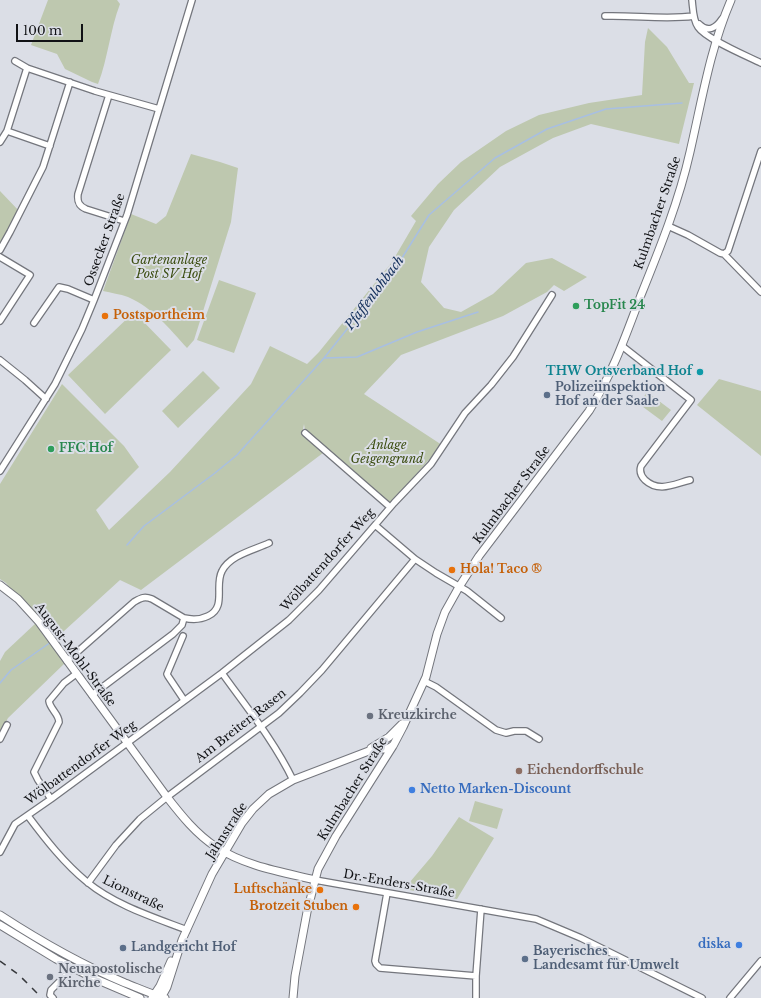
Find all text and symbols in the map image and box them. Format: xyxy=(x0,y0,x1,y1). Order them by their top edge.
scale bar xyxy=(18,16,85,42)
text: 100 m xyxy=(23,23,62,38)
street label: Kulmbacher Straße xyxy=(632,154,684,272)
street label: Ossecker Straße xyxy=(81,191,129,289)
water label: Pfaffenlohbach xyxy=(342,253,408,333)
park label: Gartenanlage Post SV Hof xyxy=(131,254,207,282)
place label: TopFit 24 xyxy=(584,299,645,313)
marker: TopFit 24 xyxy=(571,301,581,311)
place label: Postsportheim xyxy=(113,309,205,323)
marker: Postsportheim xyxy=(100,311,110,321)
place label: THW Ortsverband Hof xyxy=(546,365,692,379)
marker: THW Ortsverband Hof xyxy=(695,367,705,377)
place label: Polizeiinspektion Hof an der Saale xyxy=(555,381,666,409)
marker: Polizeiinspektion Hof an der Saale xyxy=(542,390,552,400)
park label: Anlage Geigengrund xyxy=(351,439,423,467)
place label: FFC Hof xyxy=(59,442,113,456)
street label: Kulmbacher Straße xyxy=(470,443,554,547)
marker: FFC Hof xyxy=(46,444,56,454)
street label: Wölbattendorfer Weg xyxy=(278,506,378,614)
place label: Hola! Taco ® xyxy=(460,563,542,577)
marker: Hola! Taco ® xyxy=(447,565,457,575)
street label: August-Mohl-Straße xyxy=(31,600,119,710)
street label: Am Breiten Rasen xyxy=(193,686,289,766)
place label: Kreuzkirche xyxy=(378,709,457,723)
marker: Kreuzkirche xyxy=(365,711,375,721)
street label: Wölbattendorfer Weg xyxy=(23,718,139,808)
street label: Kulmbacher Straße xyxy=(315,735,391,843)
place label: Eichendorffschule xyxy=(527,764,644,778)
marker: Eichendorffschule xyxy=(514,766,524,776)
place label: Netto Marken-Discount xyxy=(420,783,571,797)
marker: Netto Marken-Discount xyxy=(407,785,417,795)
street label: Jahnstraße xyxy=(203,800,251,862)
street label: Dr.-Enders-Straße xyxy=(342,867,456,901)
street label: Lionstraße xyxy=(100,873,166,915)
place label: Luftschänke xyxy=(233,883,312,897)
marker: Luftschänke xyxy=(315,885,325,895)
place label: Brotzeit Stuben xyxy=(249,900,348,914)
marker: Brotzeit Stuben xyxy=(351,902,361,912)
place label: diska xyxy=(698,938,731,952)
marker: diska xyxy=(734,940,744,950)
place label: Landgericht Hof xyxy=(131,941,236,955)
marker: Landgericht Hof xyxy=(118,943,128,953)
place label: Bayerisches Landesamt für Umwelt xyxy=(533,945,679,973)
marker: Bayerisches Landesamt für Umwelt xyxy=(520,954,530,964)
place label: Neuapostolische Kirche xyxy=(58,963,162,991)
marker: Neuapostolische Kirche xyxy=(45,972,55,982)

